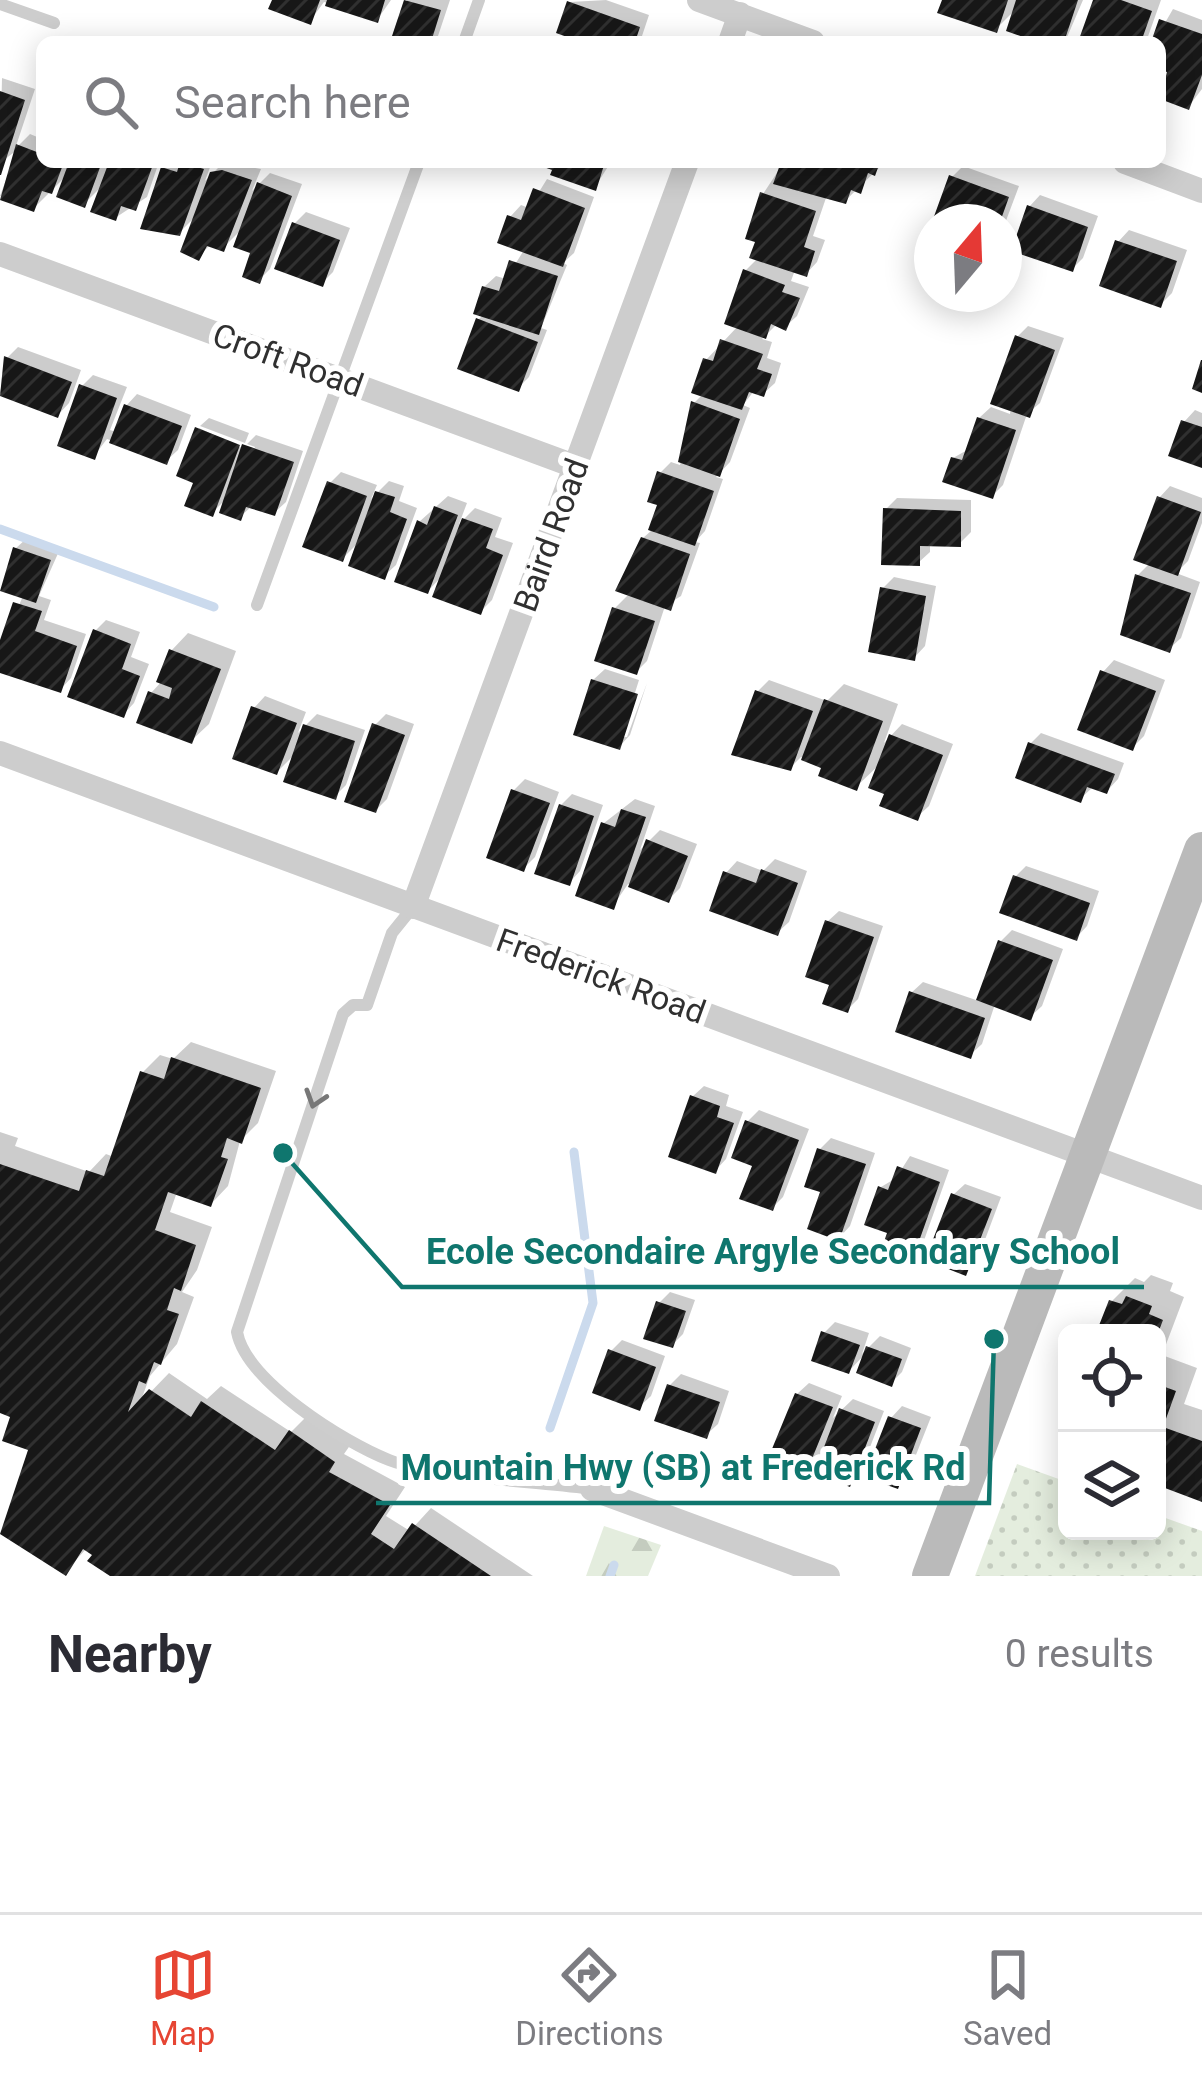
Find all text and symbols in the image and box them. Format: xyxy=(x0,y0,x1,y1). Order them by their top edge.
search box xyxy=(36,36,1166,168)
icon: search xyxy=(78,69,144,135)
text: Search here xyxy=(174,76,411,129)
north arrow xyxy=(914,204,1022,312)
street label: Croft Road xyxy=(207,315,369,405)
street label: Baird Road xyxy=(505,453,597,617)
street label: Frederick Road xyxy=(491,920,711,1032)
one-way arrow xyxy=(304,1088,329,1109)
callout: Ecole Secondaire Argyle Secondary School xyxy=(402,1215,1144,1287)
text: Ecole Secondaire Argyle Secondary School xyxy=(426,1231,1120,1273)
map controls xyxy=(1058,1324,1166,1540)
button: locate xyxy=(1058,1324,1166,1432)
callout: Mountain Hwy (SB) at Frederick Rd xyxy=(376,1431,989,1503)
button: layers xyxy=(1058,1432,1166,1540)
text: Mountain Hwy (SB) at Frederick Rd xyxy=(400,1447,966,1489)
text: Nearby xyxy=(48,1625,212,1684)
text: 0 results xyxy=(1005,1631,1154,1677)
tab: Map xyxy=(150,1942,216,2053)
tab: Directions xyxy=(515,1942,664,2053)
tab: Saved xyxy=(963,1942,1052,2053)

